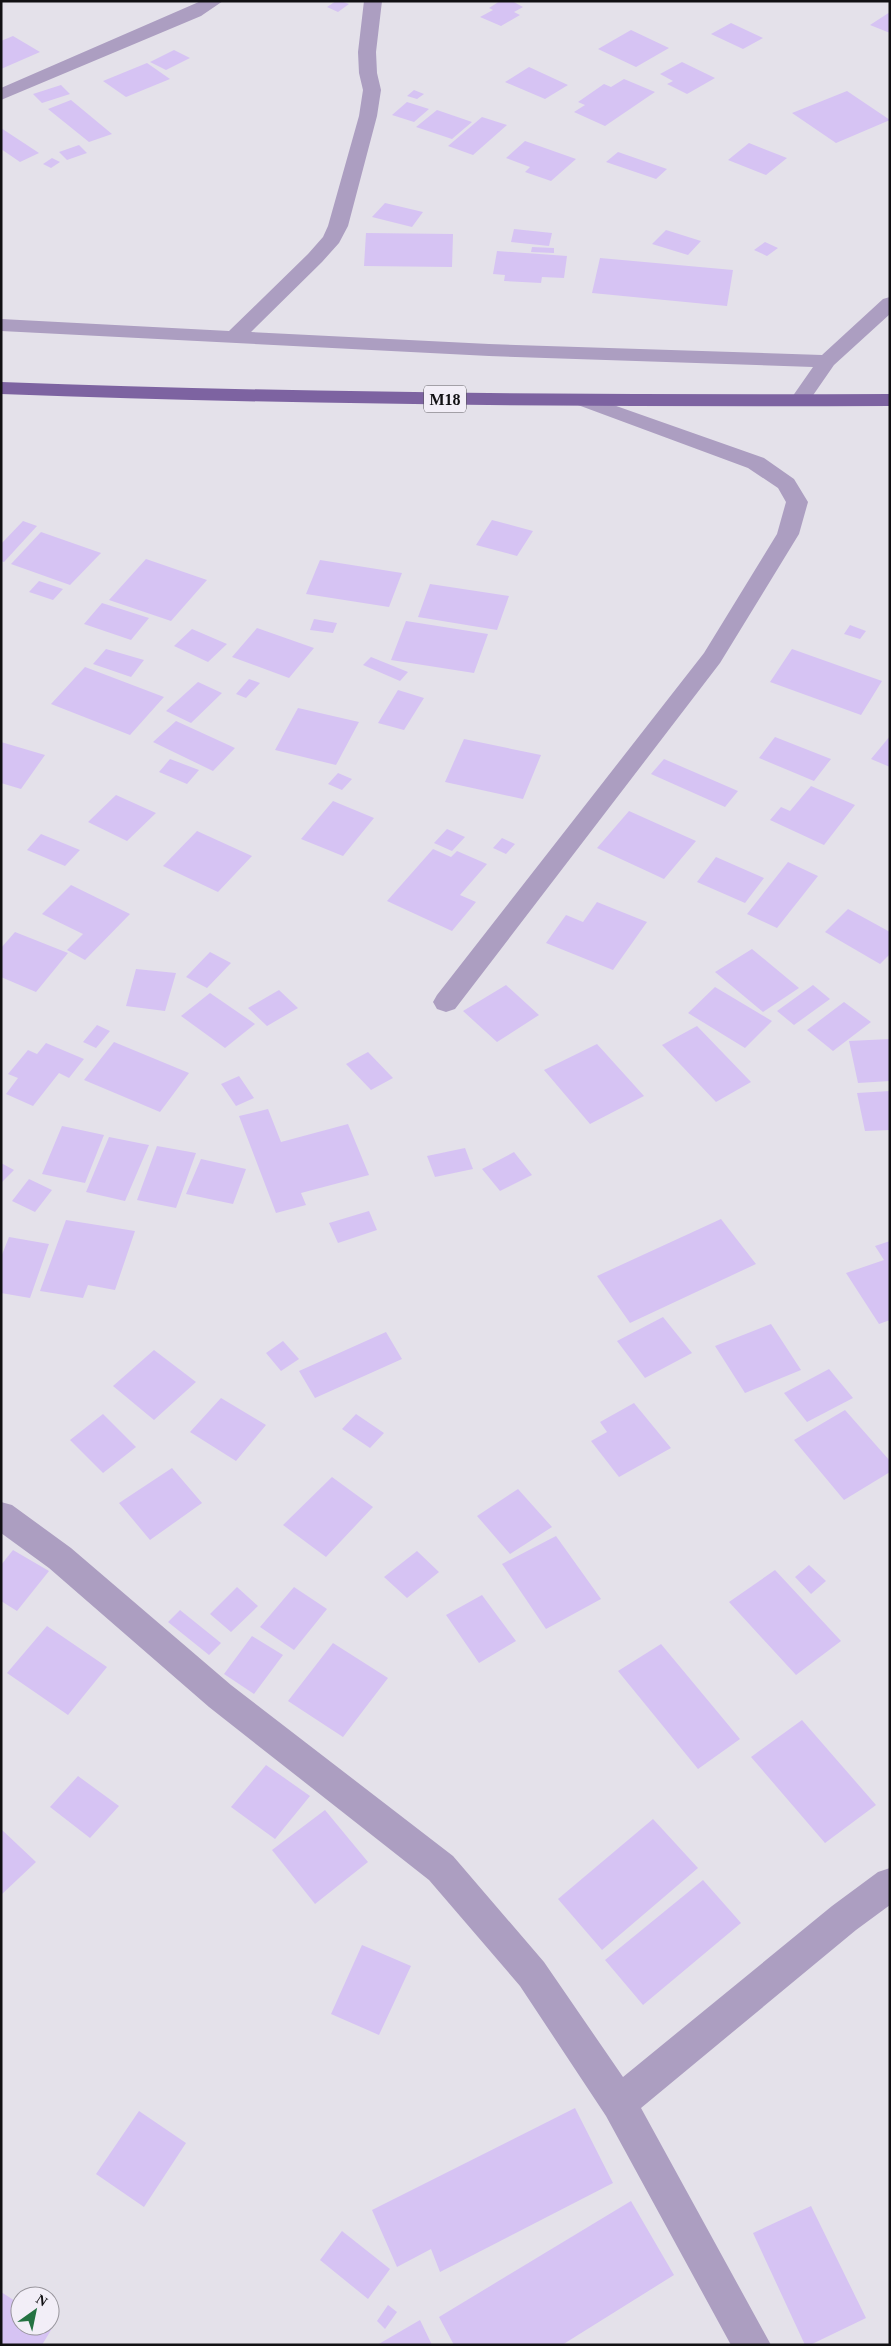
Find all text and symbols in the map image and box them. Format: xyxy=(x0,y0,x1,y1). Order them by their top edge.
road number: M18 xyxy=(424,386,466,412)
north arrow xyxy=(10,2286,60,2336)
text: N xyxy=(33,2291,50,2310)

